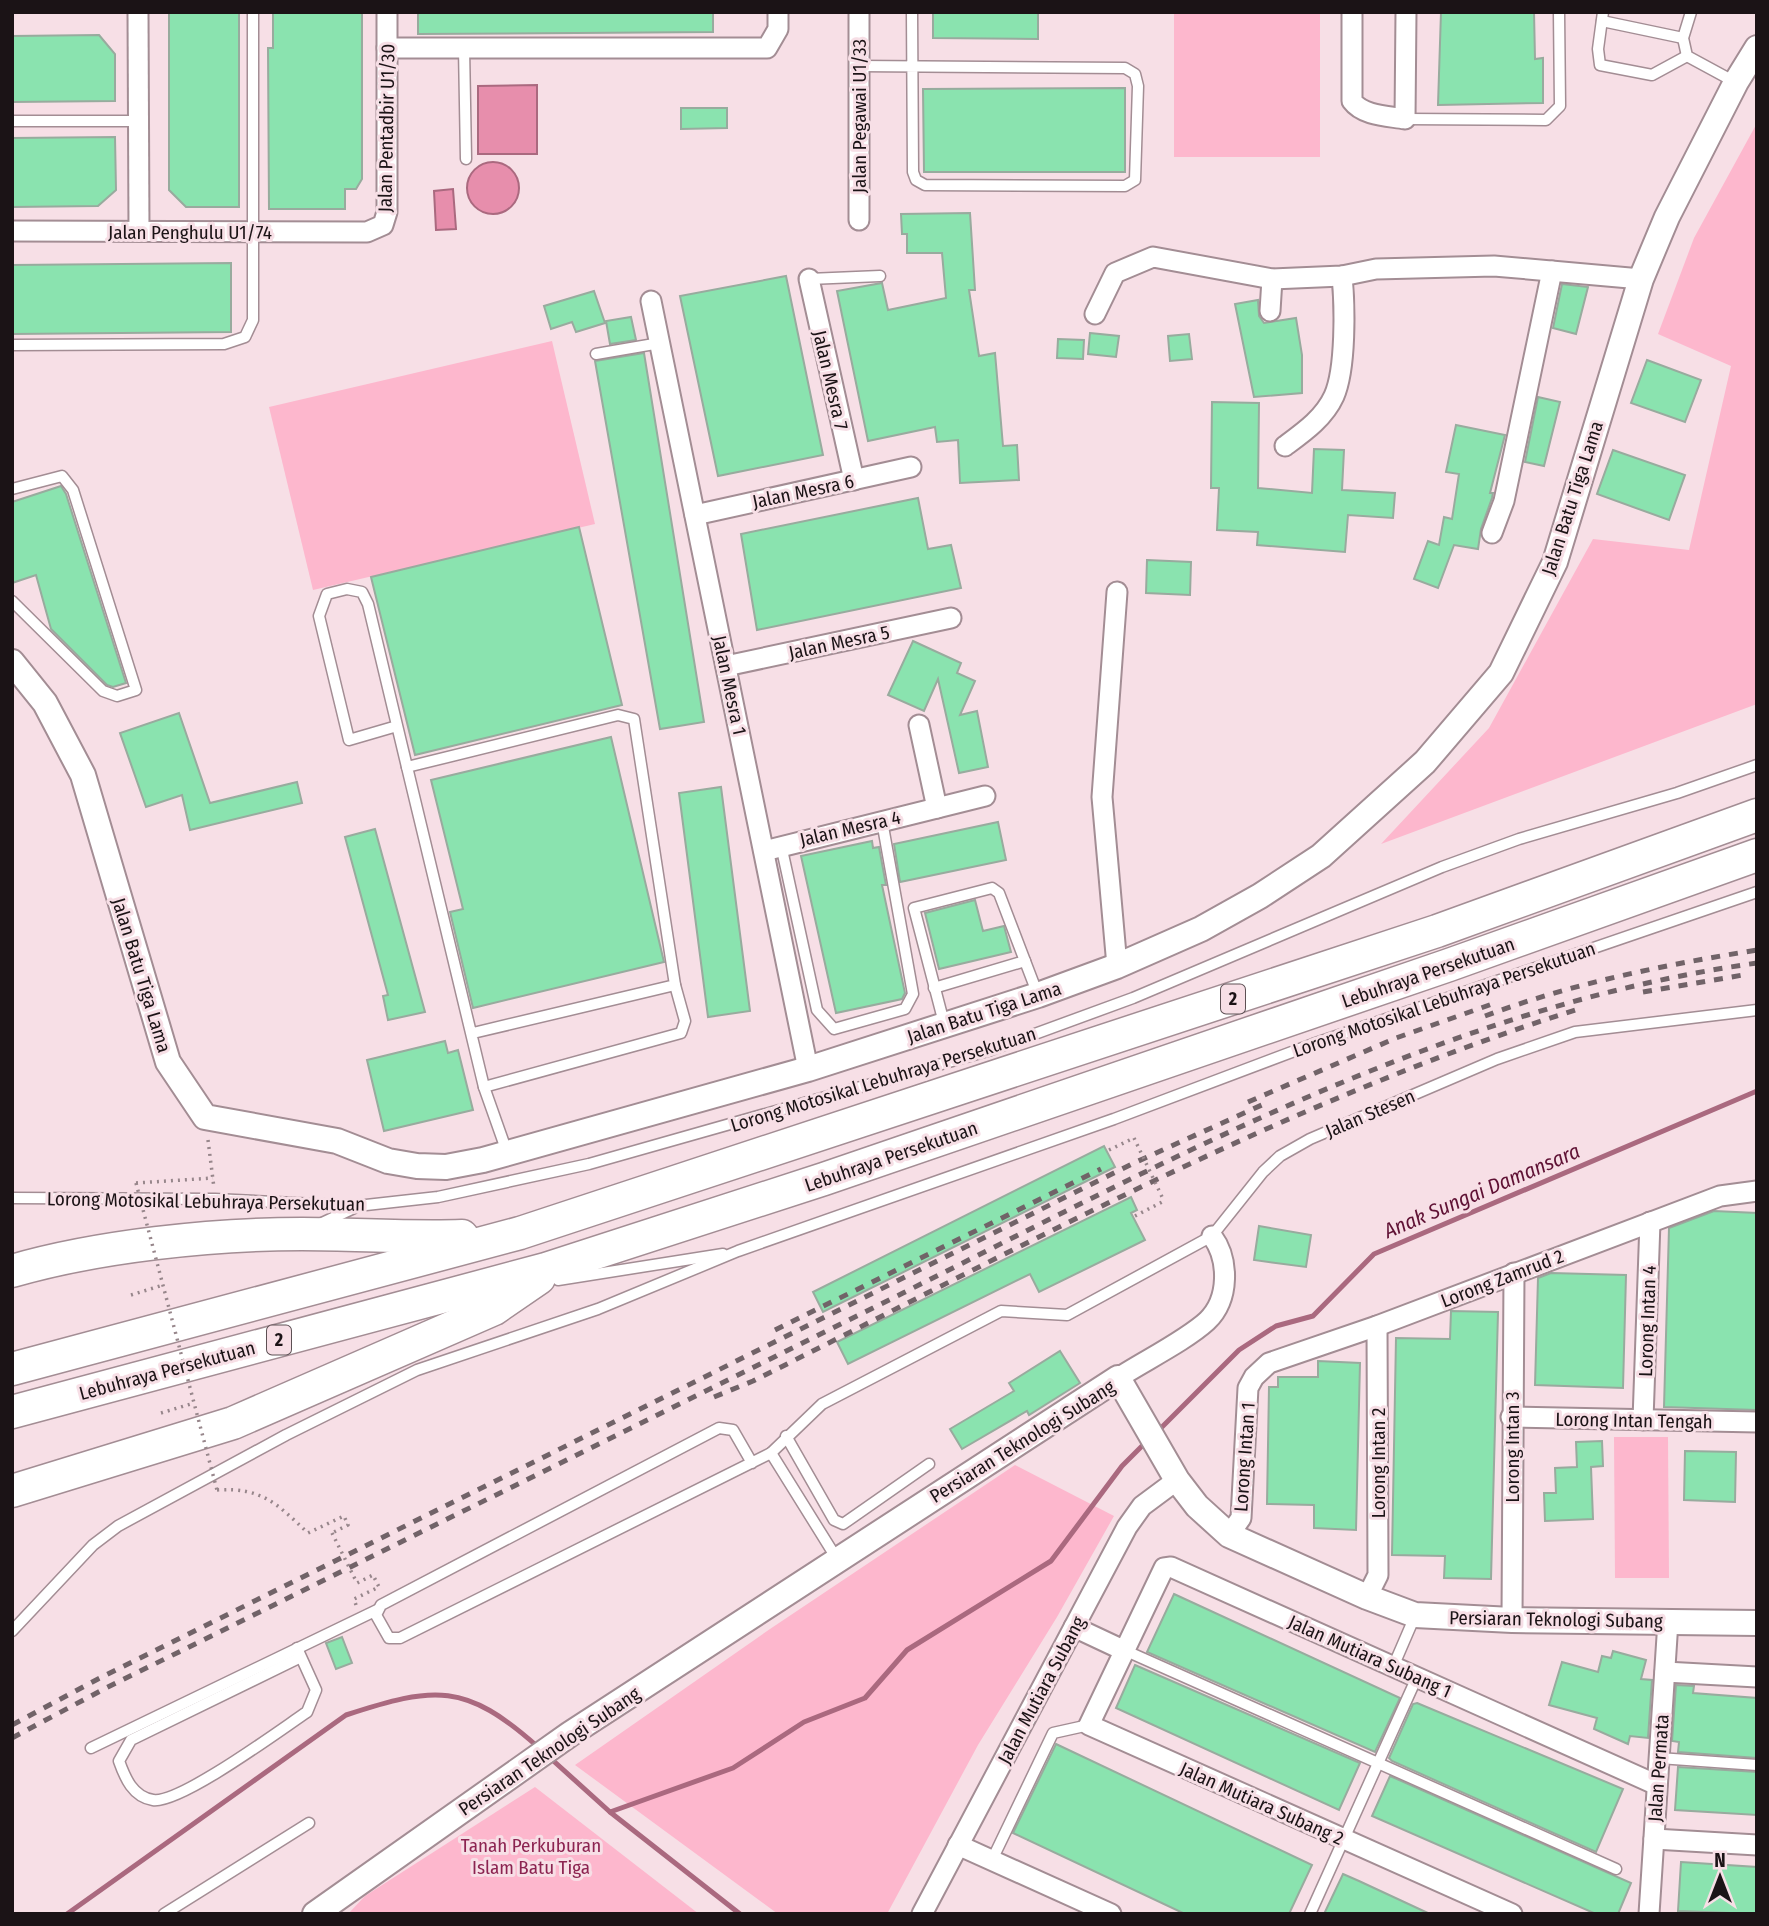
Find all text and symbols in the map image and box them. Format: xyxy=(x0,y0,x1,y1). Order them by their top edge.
street label: Jalan Pegawai U1/33 xyxy=(848,39,871,193)
street label: Jalan Pentadbir U1/30 xyxy=(374,43,399,213)
street label: Jalan Penghulu U1/74 xyxy=(108,221,272,244)
street label: Jalan Mesra 7 xyxy=(808,328,853,432)
street label: Jalan Batu Tiga Lama xyxy=(1537,418,1608,578)
street label: Jalan Mesra 6 xyxy=(750,470,856,513)
street label: Jalan Mesra 5 xyxy=(787,621,892,664)
street label: Jalan Mesra 1 xyxy=(708,633,751,737)
street label: Jalan Mesra 4 xyxy=(797,806,903,851)
street label: Jalan Batu Tiga Lama xyxy=(107,895,176,1055)
street label: Lebuhraya Persekutuan xyxy=(1339,932,1518,1013)
street label: Lorong Motosikal Lebuhraya Persekutuan xyxy=(1290,937,1598,1062)
street label: Jalan Batu Tiga Lama xyxy=(904,977,1064,1048)
road number: 2 xyxy=(1221,984,1245,1014)
street label: Lorong Motosikal Lebuhraya Persekutuan xyxy=(728,1022,1039,1137)
street label: Jalan Stesen xyxy=(1322,1084,1419,1143)
street label: Lebuhraya Persekutuan xyxy=(802,1116,981,1197)
water label: Anak Sungai Damansara xyxy=(1379,1138,1584,1245)
street label: Lorong Motosikal Lebuhraya Persekutuan xyxy=(47,1187,365,1216)
street label: Lorong Zamrud 2 xyxy=(1438,1244,1567,1312)
street label: Lorong Intan 4 xyxy=(1634,1265,1661,1377)
road number: 2 xyxy=(267,1325,291,1354)
street label: Lebuhraya Persekutuan xyxy=(77,1336,258,1405)
street label: Persiaran Teknologi Subang xyxy=(926,1375,1119,1508)
street label: Lorong Intan 3 xyxy=(1501,1392,1524,1502)
street label: Lorong Intan 1 xyxy=(1229,1401,1260,1513)
street label: Lorong Intan 2 xyxy=(1367,1408,1390,1518)
street label: Lorong Intan Tengah xyxy=(1555,1408,1713,1433)
street label: Persiaran Teknologi Subang xyxy=(1449,1606,1663,1633)
street label: Jalan Mutiara Subang 1 xyxy=(1285,1610,1455,1703)
street label: Jalan Mutiara Subang xyxy=(993,1612,1090,1768)
street label: Persiaran Teknologi Subang xyxy=(454,1682,644,1821)
street label: Jalan Permata xyxy=(1643,1714,1674,1823)
street label: Jalan Mutiara Subang 2 xyxy=(1176,1757,1347,1850)
park label: Tanah Perkuburan Islam Batu Tiga xyxy=(461,1834,601,1879)
north arrow xyxy=(1685,1842,1755,1912)
text: N xyxy=(1714,1849,1726,1872)

